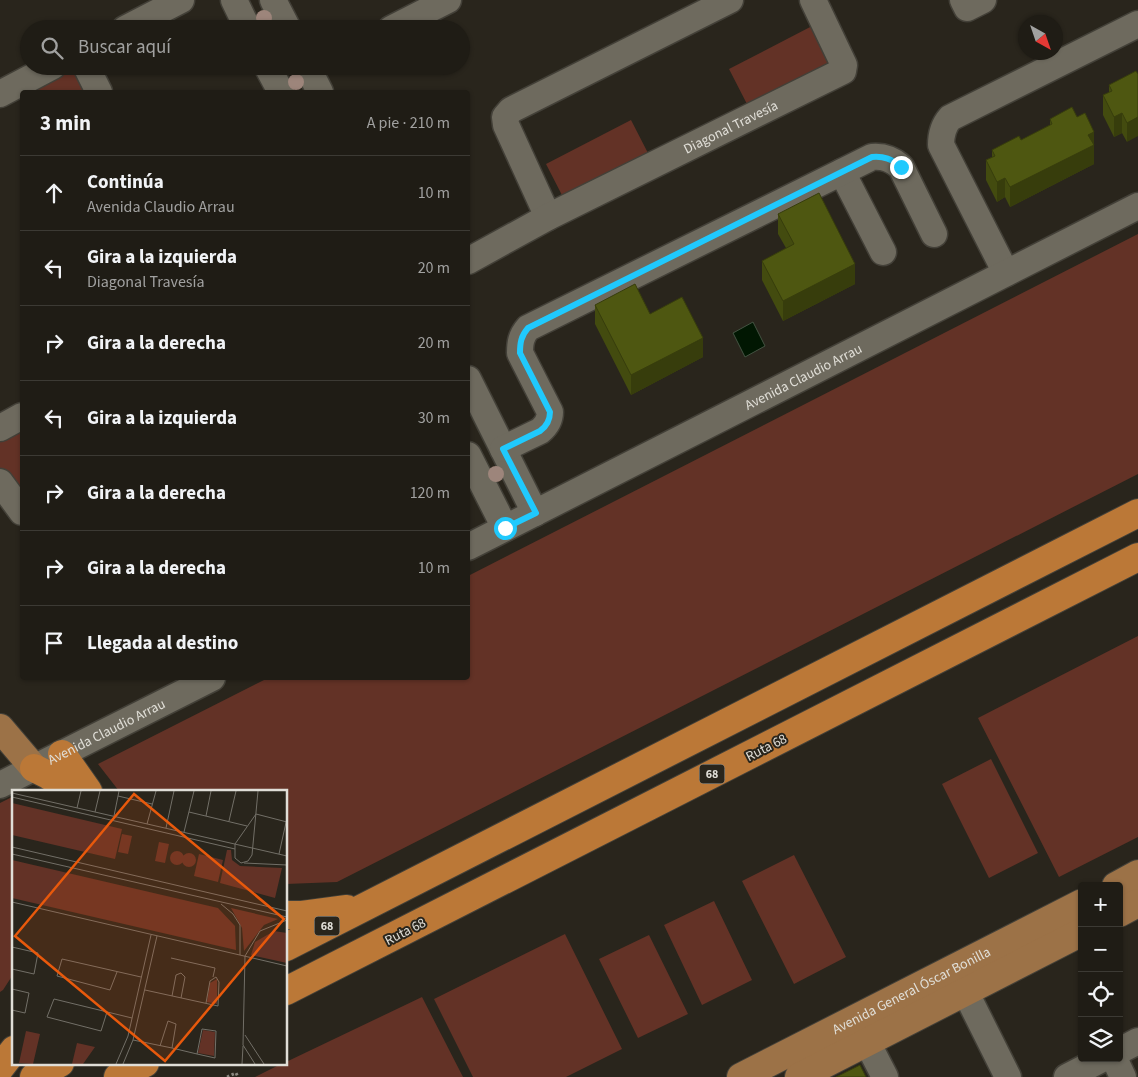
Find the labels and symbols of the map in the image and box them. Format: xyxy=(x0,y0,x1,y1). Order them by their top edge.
north arrow xyxy=(1018,15,1063,60)
street label: Diagonal Travesía xyxy=(680,96,782,159)
route end xyxy=(890,156,913,179)
street label: Avenida Claudio Arrau xyxy=(741,339,866,416)
route start xyxy=(494,517,517,540)
street label: Avenida Claudio Arrau xyxy=(44,694,169,770)
street label: Ruta 68 xyxy=(742,729,791,767)
road number: 68 xyxy=(700,764,724,784)
inset map xyxy=(12,790,288,1064)
street label: Ruta 68 xyxy=(381,913,430,951)
road number: 68 xyxy=(314,916,340,936)
street label: Avenida General Óscar Bonilla xyxy=(829,942,994,1040)

